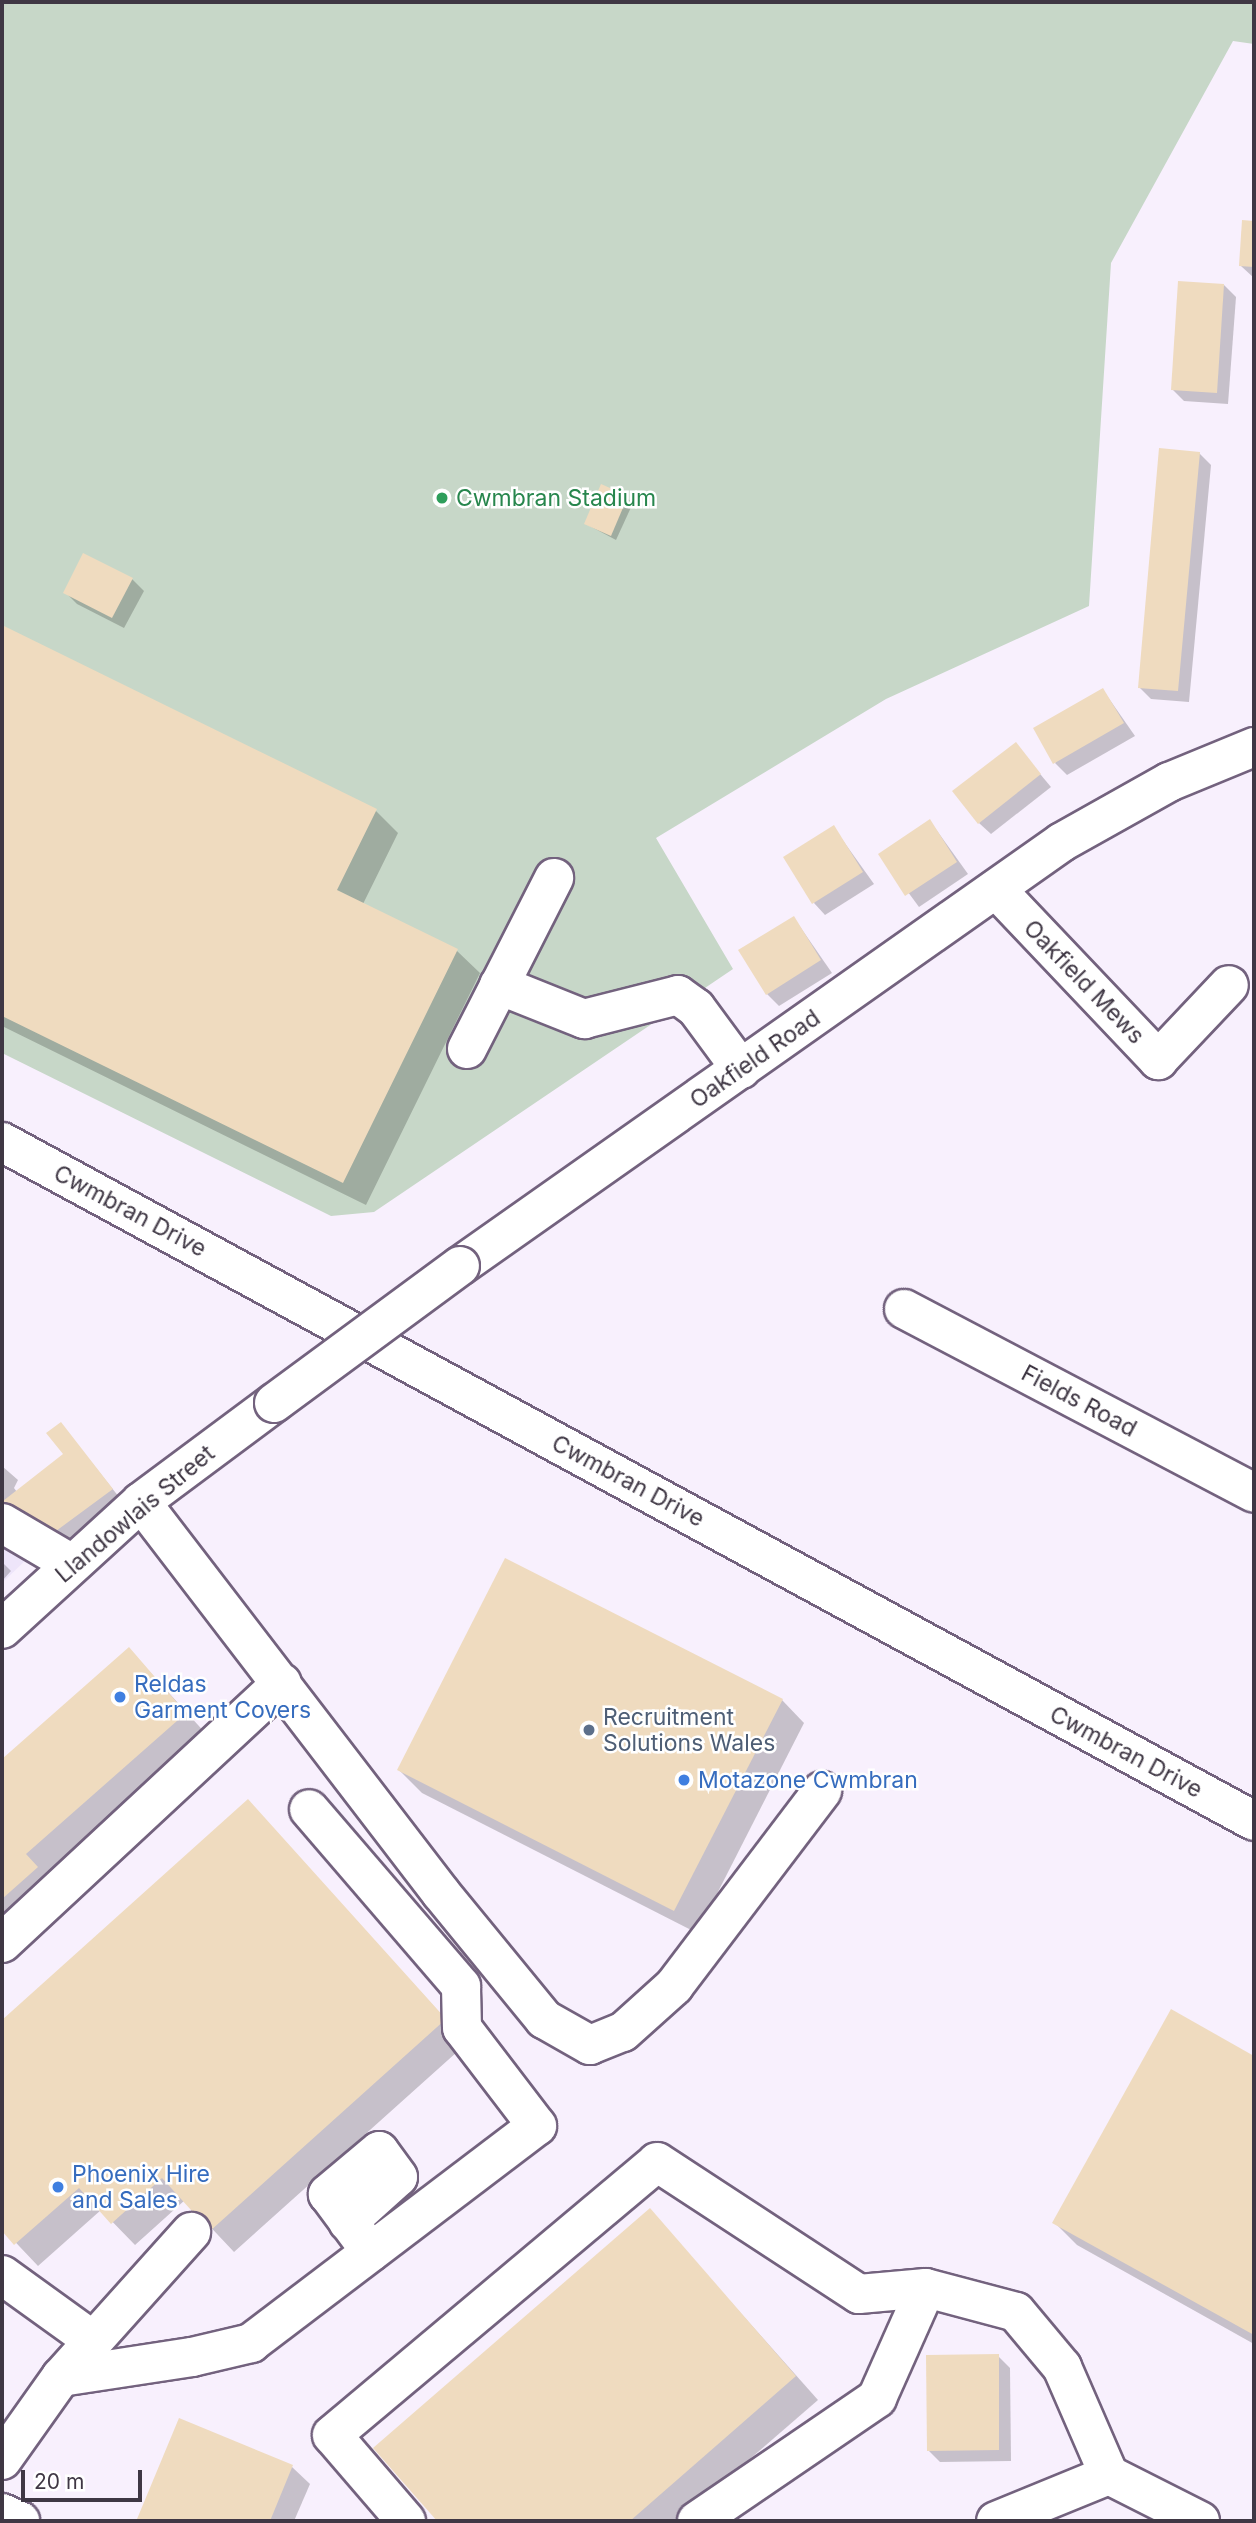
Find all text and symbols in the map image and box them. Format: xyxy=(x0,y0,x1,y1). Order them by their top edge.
place label: Cwmbran Stadium xyxy=(456,484,656,512)
marker: Cwmbran Stadium xyxy=(434,490,450,506)
street label: Oakfield Mews xyxy=(1018,914,1150,1050)
street label: Oakfield Road xyxy=(685,1004,825,1114)
street label: Cwmbran Drive xyxy=(49,1159,211,1263)
street label: Fields Road xyxy=(1017,1359,1141,1443)
street label: Cwmbran Drive xyxy=(547,1429,709,1533)
street label: Llandowlais Street xyxy=(50,1439,220,1589)
place label: Reldas Garment Covers xyxy=(134,1670,311,1724)
marker: Reldas Garment Covers xyxy=(112,1689,128,1705)
street label: Cwmbran Drive xyxy=(1045,1700,1207,1804)
place label: Recruitment Solutions Wales xyxy=(603,1703,775,1757)
marker: Recruitment Solutions Wales xyxy=(581,1722,597,1738)
place label: Motazone Cwmbran xyxy=(698,1766,918,1794)
marker: Motazone Cwmbran xyxy=(676,1772,692,1788)
place label: Phoenix Hire and Sales xyxy=(72,2160,210,2214)
marker: Phoenix Hire and Sales xyxy=(50,2179,66,2195)
scale bar xyxy=(24,2456,145,2500)
text: 20 m xyxy=(34,2469,84,2494)

